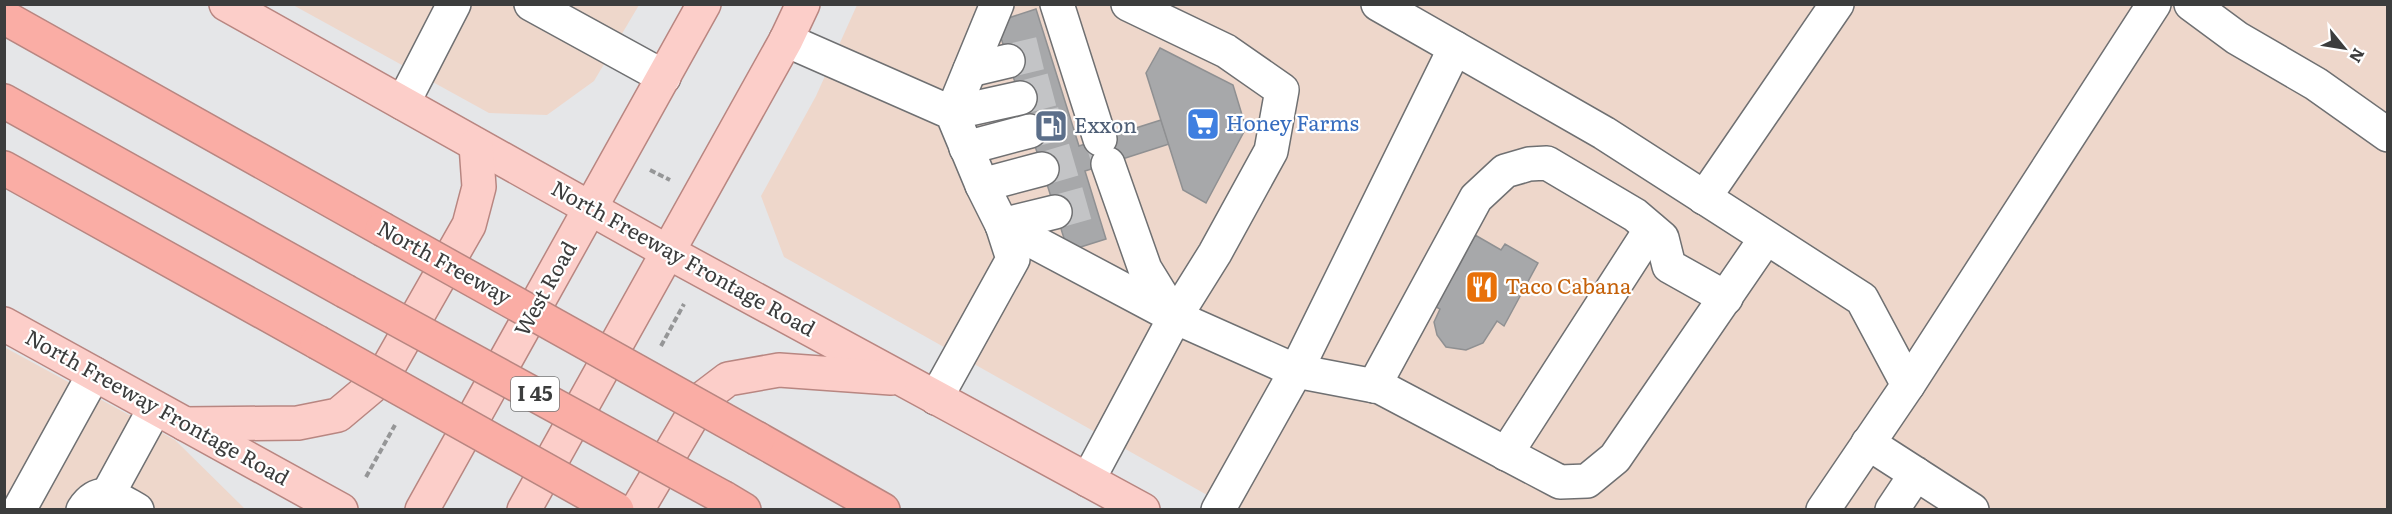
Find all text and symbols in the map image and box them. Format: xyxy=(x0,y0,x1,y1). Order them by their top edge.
north arrow xyxy=(2314,18,2374,78)
text: N xyxy=(2344,44,2372,68)
supermarket icon: Honey Farms xyxy=(1185,106,1221,142)
place label: Honey Farms xyxy=(1226,106,1359,137)
fuel station icon: Exxon xyxy=(1033,108,1069,144)
place label: Exxon xyxy=(1074,108,1137,139)
street label: North Freeway Frontage Road xyxy=(546,171,822,343)
street label: North Freeway xyxy=(373,211,519,311)
street label: West Road xyxy=(505,234,583,341)
restaurant icon: Taco Cabana xyxy=(1464,269,1500,305)
place label: Taco Cabana xyxy=(1505,269,1632,300)
street label: North Freeway Frontage Road xyxy=(20,320,296,492)
road number: I 45 xyxy=(511,377,559,411)

